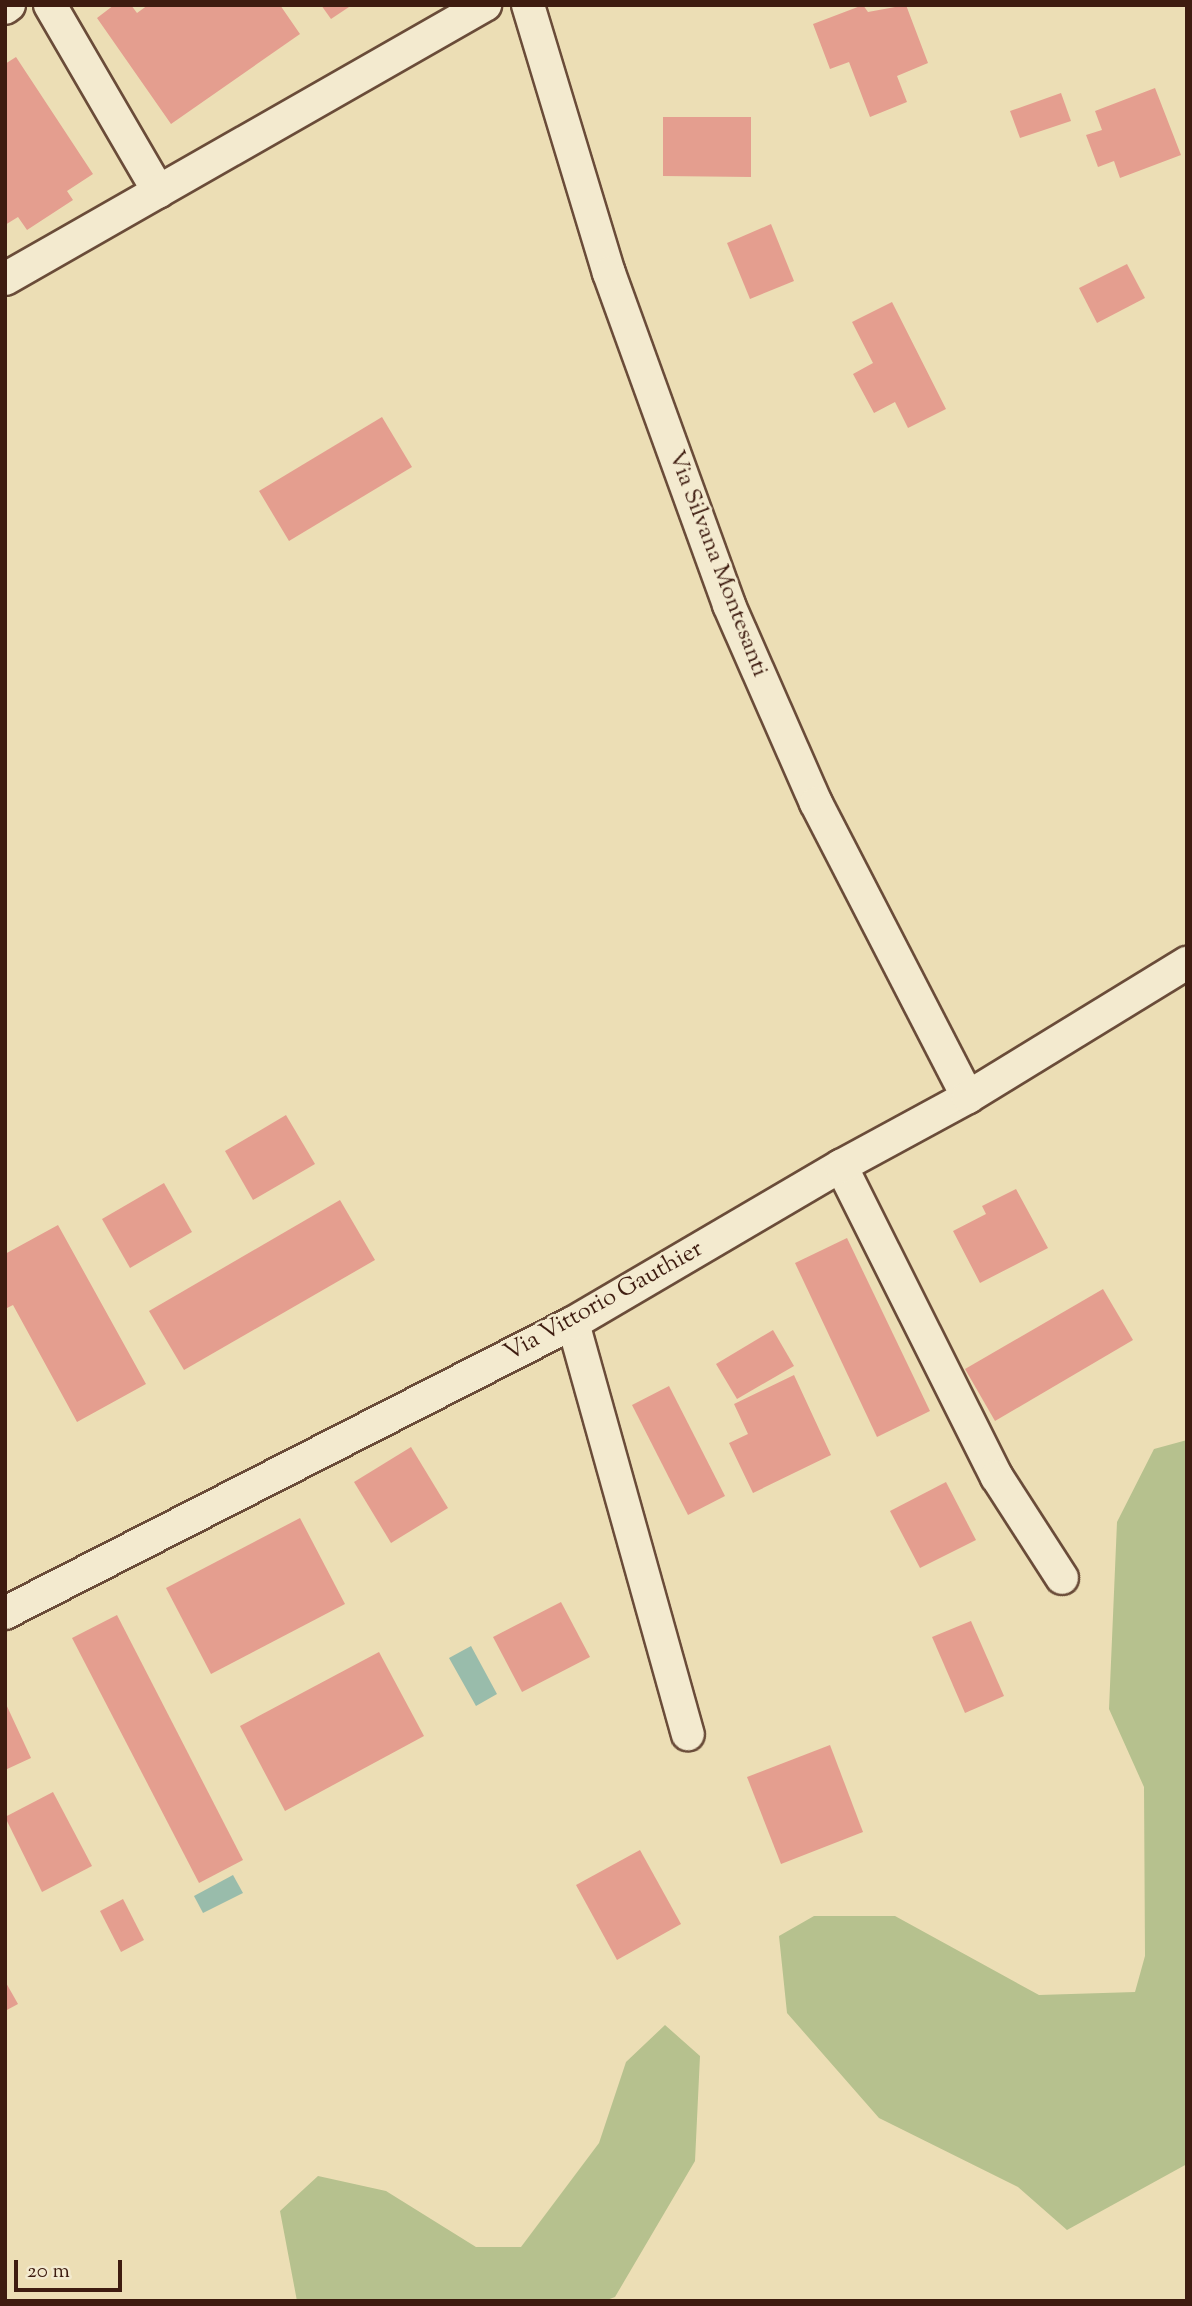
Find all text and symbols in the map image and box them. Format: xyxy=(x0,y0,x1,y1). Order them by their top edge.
street label: Via Silvana Montesanti xyxy=(661,447,773,681)
street label: Via Vittorio Gauthier xyxy=(500,1235,708,1369)
scale bar xyxy=(18,2246,126,2290)
text: 20 m xyxy=(27,2257,70,2287)

